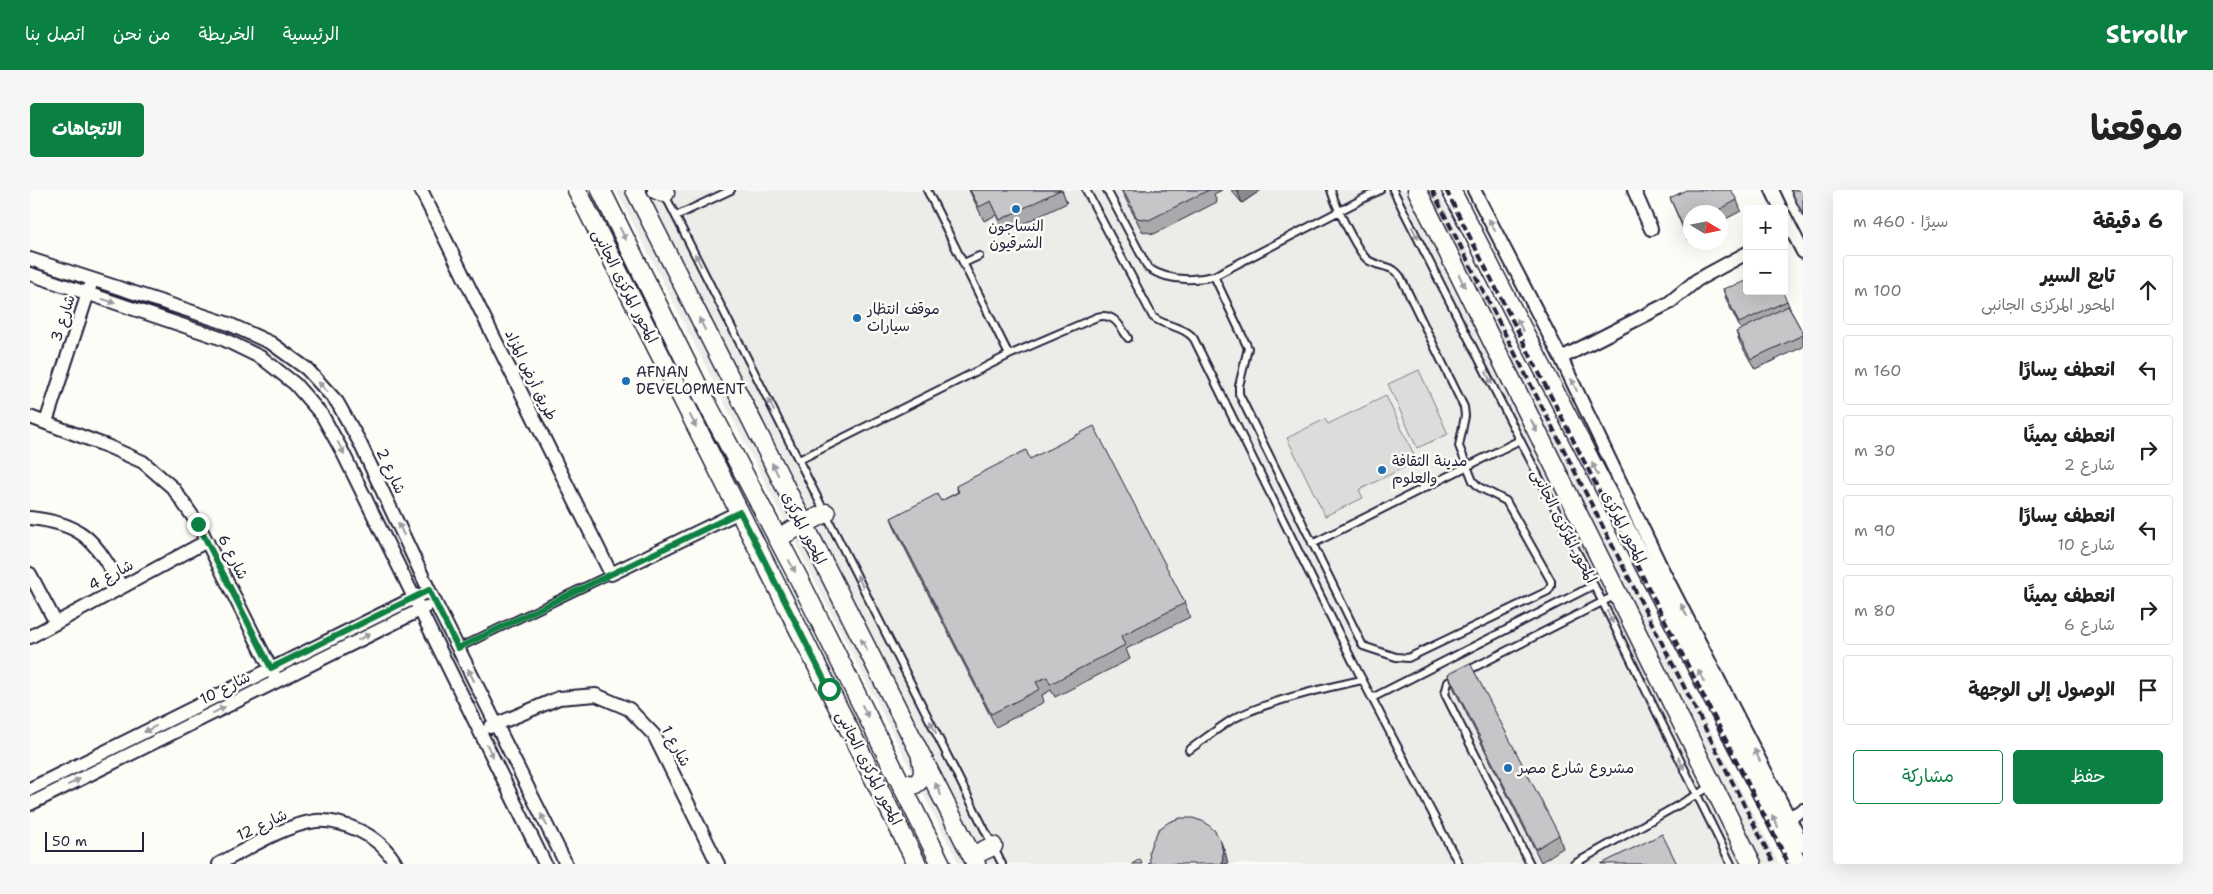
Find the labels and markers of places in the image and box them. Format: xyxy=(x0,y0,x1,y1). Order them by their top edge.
marker: النساجون الشرقيون xyxy=(1010,203,1022,215)
place label: النساجون الشرقيون xyxy=(988,216,1044,253)
place label: موقف انتظار سيارات xyxy=(866,299,940,336)
marker: موقف انتظار سيارات xyxy=(851,312,863,324)
place label: AFNAN DEVELOPMENT xyxy=(636,362,745,399)
marker: AFNAN DEVELOPMENT xyxy=(620,375,632,387)
place label: مدينة الثقافة والعلوم xyxy=(1392,451,1468,489)
marker: مدينة الثقافة والعلوم xyxy=(1376,464,1388,476)
place label: مشروع شارع مصر xyxy=(1516,758,1634,778)
marker: مشروع شارع مصر xyxy=(1502,762,1514,774)

